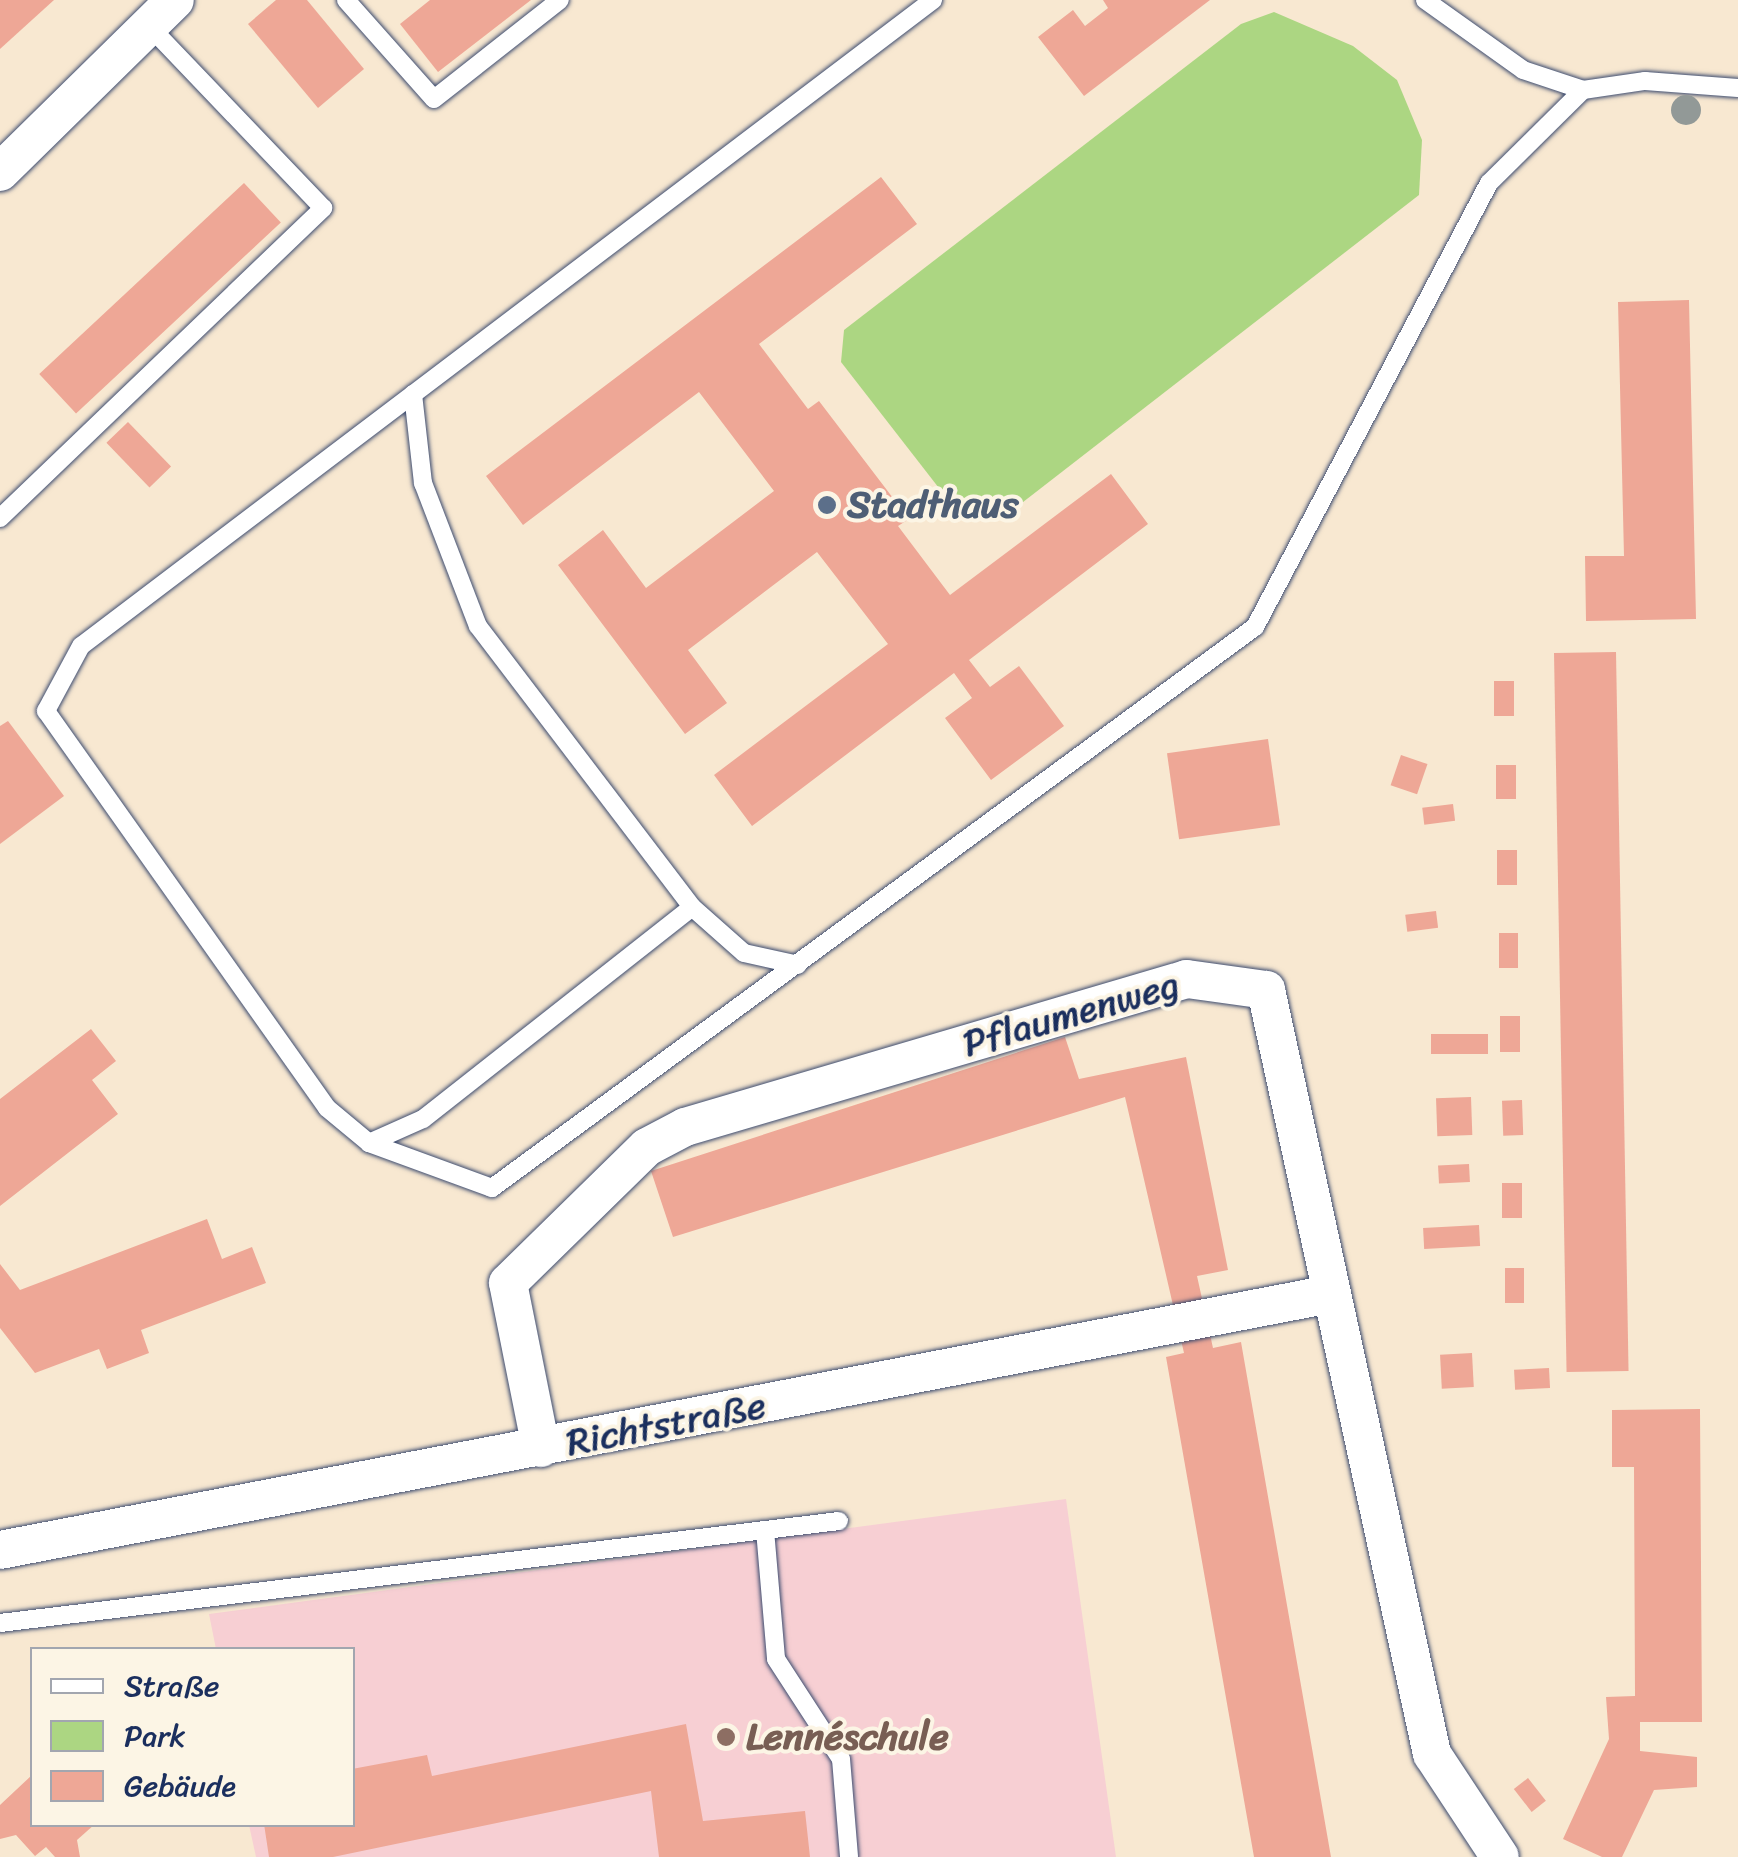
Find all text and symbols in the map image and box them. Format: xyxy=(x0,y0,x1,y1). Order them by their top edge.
place label: Stadthaus xyxy=(847,482,1019,528)
marker: Stadthaus xyxy=(816,494,838,516)
street label: Pflaumenweg xyxy=(957,961,1185,1067)
street label: Richtstraße xyxy=(562,1382,770,1466)
legend xyxy=(30,1647,355,1827)
text: Straße xyxy=(124,1659,219,1713)
text: Park xyxy=(124,1709,186,1763)
place label: Lennéschule xyxy=(746,1714,949,1760)
marker: Lennéschule xyxy=(715,1726,737,1748)
text: Gebäude xyxy=(124,1759,236,1813)

